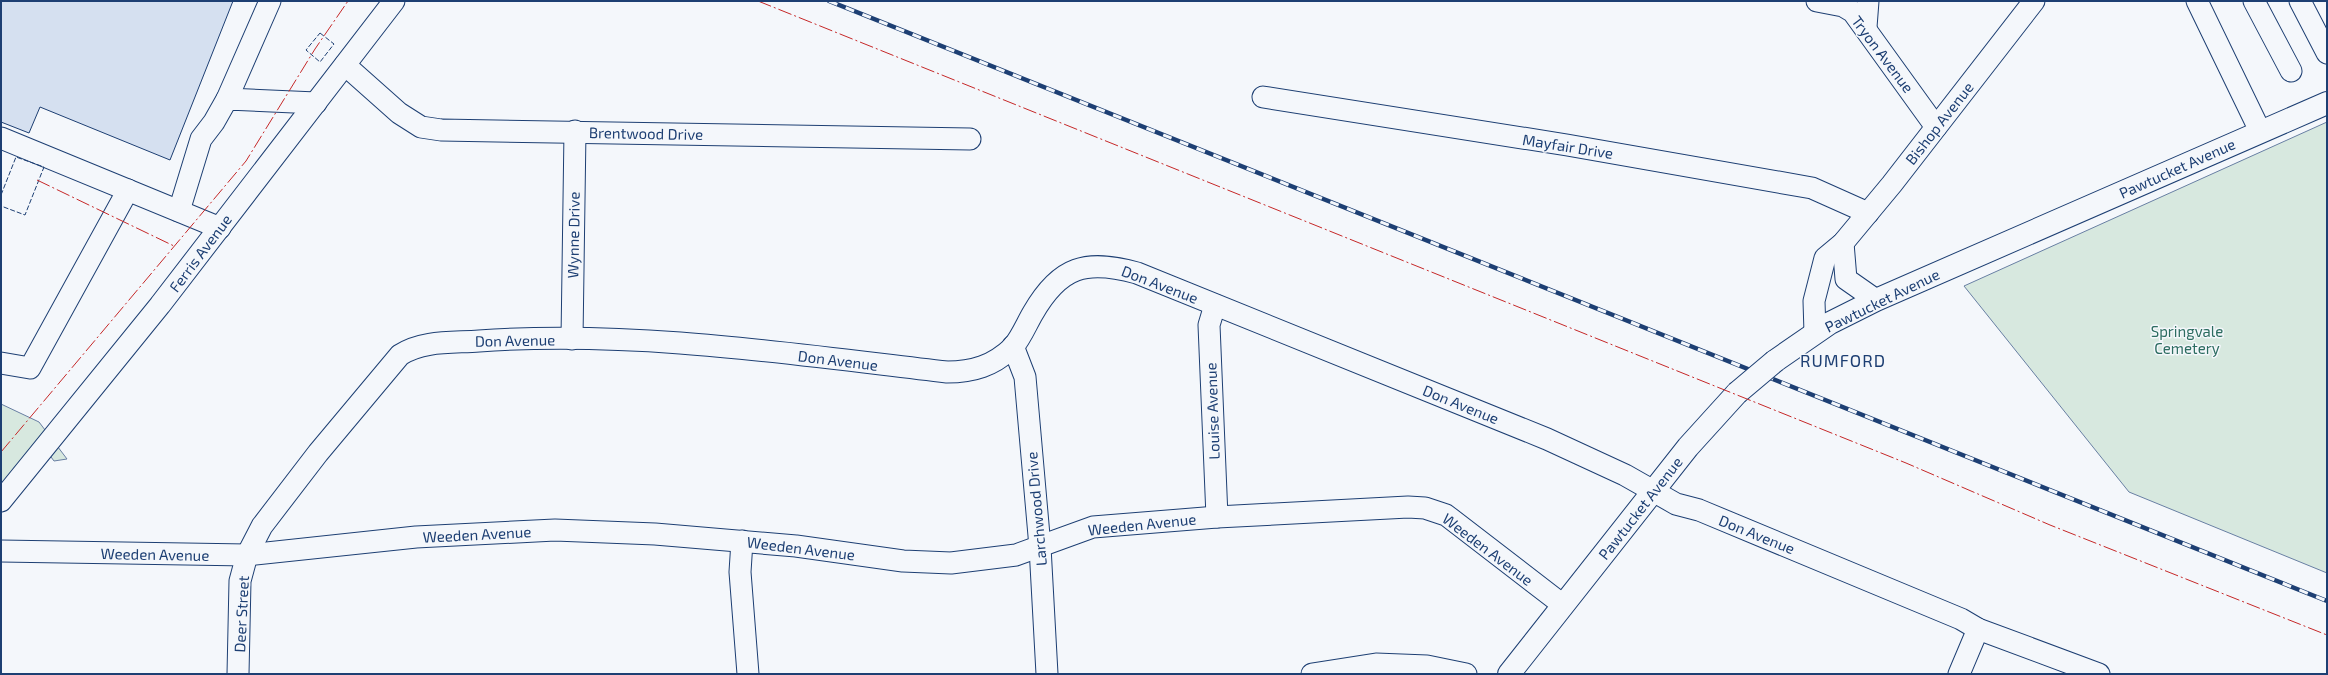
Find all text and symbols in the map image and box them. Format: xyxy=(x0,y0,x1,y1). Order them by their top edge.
street label: Tryon Avenue xyxy=(1848,12,1918,96)
street label: Bishop Avenue xyxy=(1901,78,1977,168)
street label: Brentwood Drive xyxy=(589,123,703,143)
street label: Mayfair Drive xyxy=(1521,130,1615,162)
street label: Pawtucket Avenue xyxy=(2116,134,2238,202)
street label: Wynne Drive xyxy=(563,192,583,278)
street label: Ferris Avenue xyxy=(165,211,235,295)
street label: Don Avenue xyxy=(1119,261,1201,307)
street label: Pawtucket Avenue xyxy=(1822,264,1942,336)
park label: Springvale Cemetery xyxy=(2151,322,2223,357)
street label: Don Avenue xyxy=(475,330,555,350)
street label: Don Avenue xyxy=(797,346,879,374)
district label: RUMFORD xyxy=(1800,350,1886,370)
street label: Louise Avenue xyxy=(1201,362,1223,460)
street label: Don Avenue xyxy=(1420,381,1502,427)
street label: Larchwood Drive xyxy=(1022,451,1050,567)
street label: Pawtucket Avenue xyxy=(1594,453,1686,563)
street label: Weeden Avenue xyxy=(1087,509,1197,539)
street label: Weeden Avenue xyxy=(1439,509,1537,589)
street label: Don Avenue xyxy=(1716,511,1798,557)
street label: Weeden Avenue xyxy=(422,522,532,546)
street label: Weeden Avenue xyxy=(746,532,856,564)
street label: Weeden Avenue xyxy=(101,544,209,564)
street label: Deer Street xyxy=(230,575,252,653)

